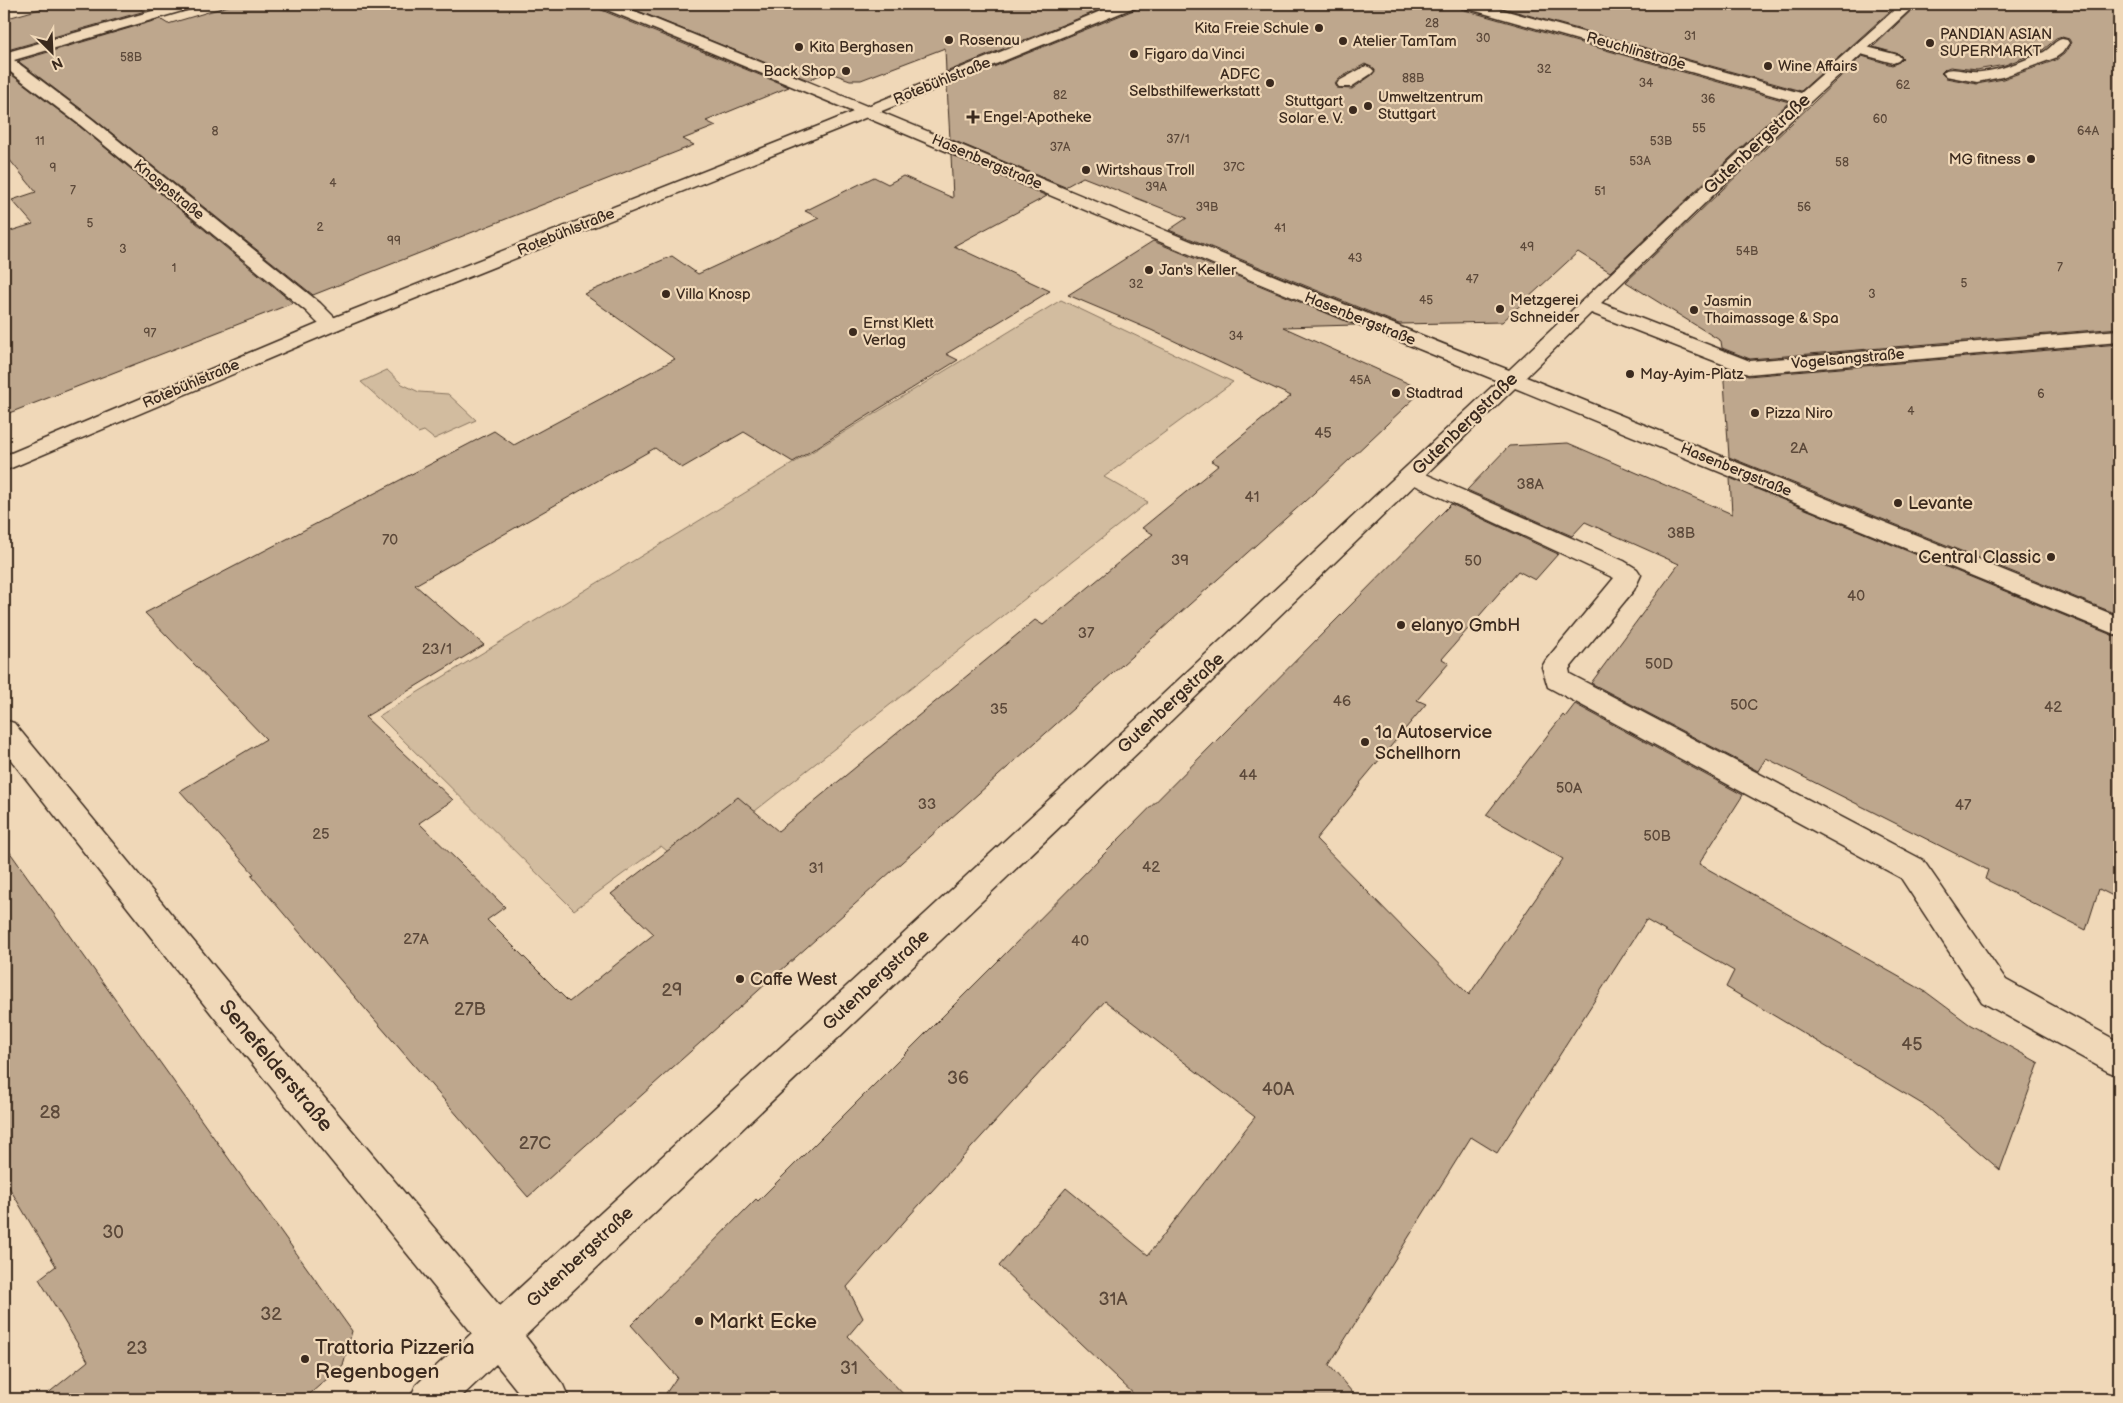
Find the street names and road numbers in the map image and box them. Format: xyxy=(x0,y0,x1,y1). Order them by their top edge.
street label: Reuchlinstraße xyxy=(1584,28,1688,74)
street label: Rotebühlstraße xyxy=(891,53,994,109)
street label: Gutenbergstraße xyxy=(1699,89,1815,199)
street label: Hasenbergstraße xyxy=(929,130,1045,194)
street label: Knospstraße xyxy=(130,156,208,224)
street label: Rotebühlstraße xyxy=(515,204,618,260)
street label: Hasenbergstraße xyxy=(1302,288,1419,350)
street label: Vogelsangstraße xyxy=(1791,345,1905,373)
street label: Rotebühlstraße xyxy=(140,355,242,413)
street label: Gutenbergstraße xyxy=(1408,368,1522,480)
street label: Hasenbergstraße xyxy=(1678,439,1795,501)
street label: Gutenbergstraße xyxy=(1113,648,1229,758)
street label: Gutenbergstraße xyxy=(818,925,934,1035)
street label: Senefelderstraße xyxy=(214,995,338,1137)
street label: Gutenbergstraße xyxy=(522,1202,638,1312)

